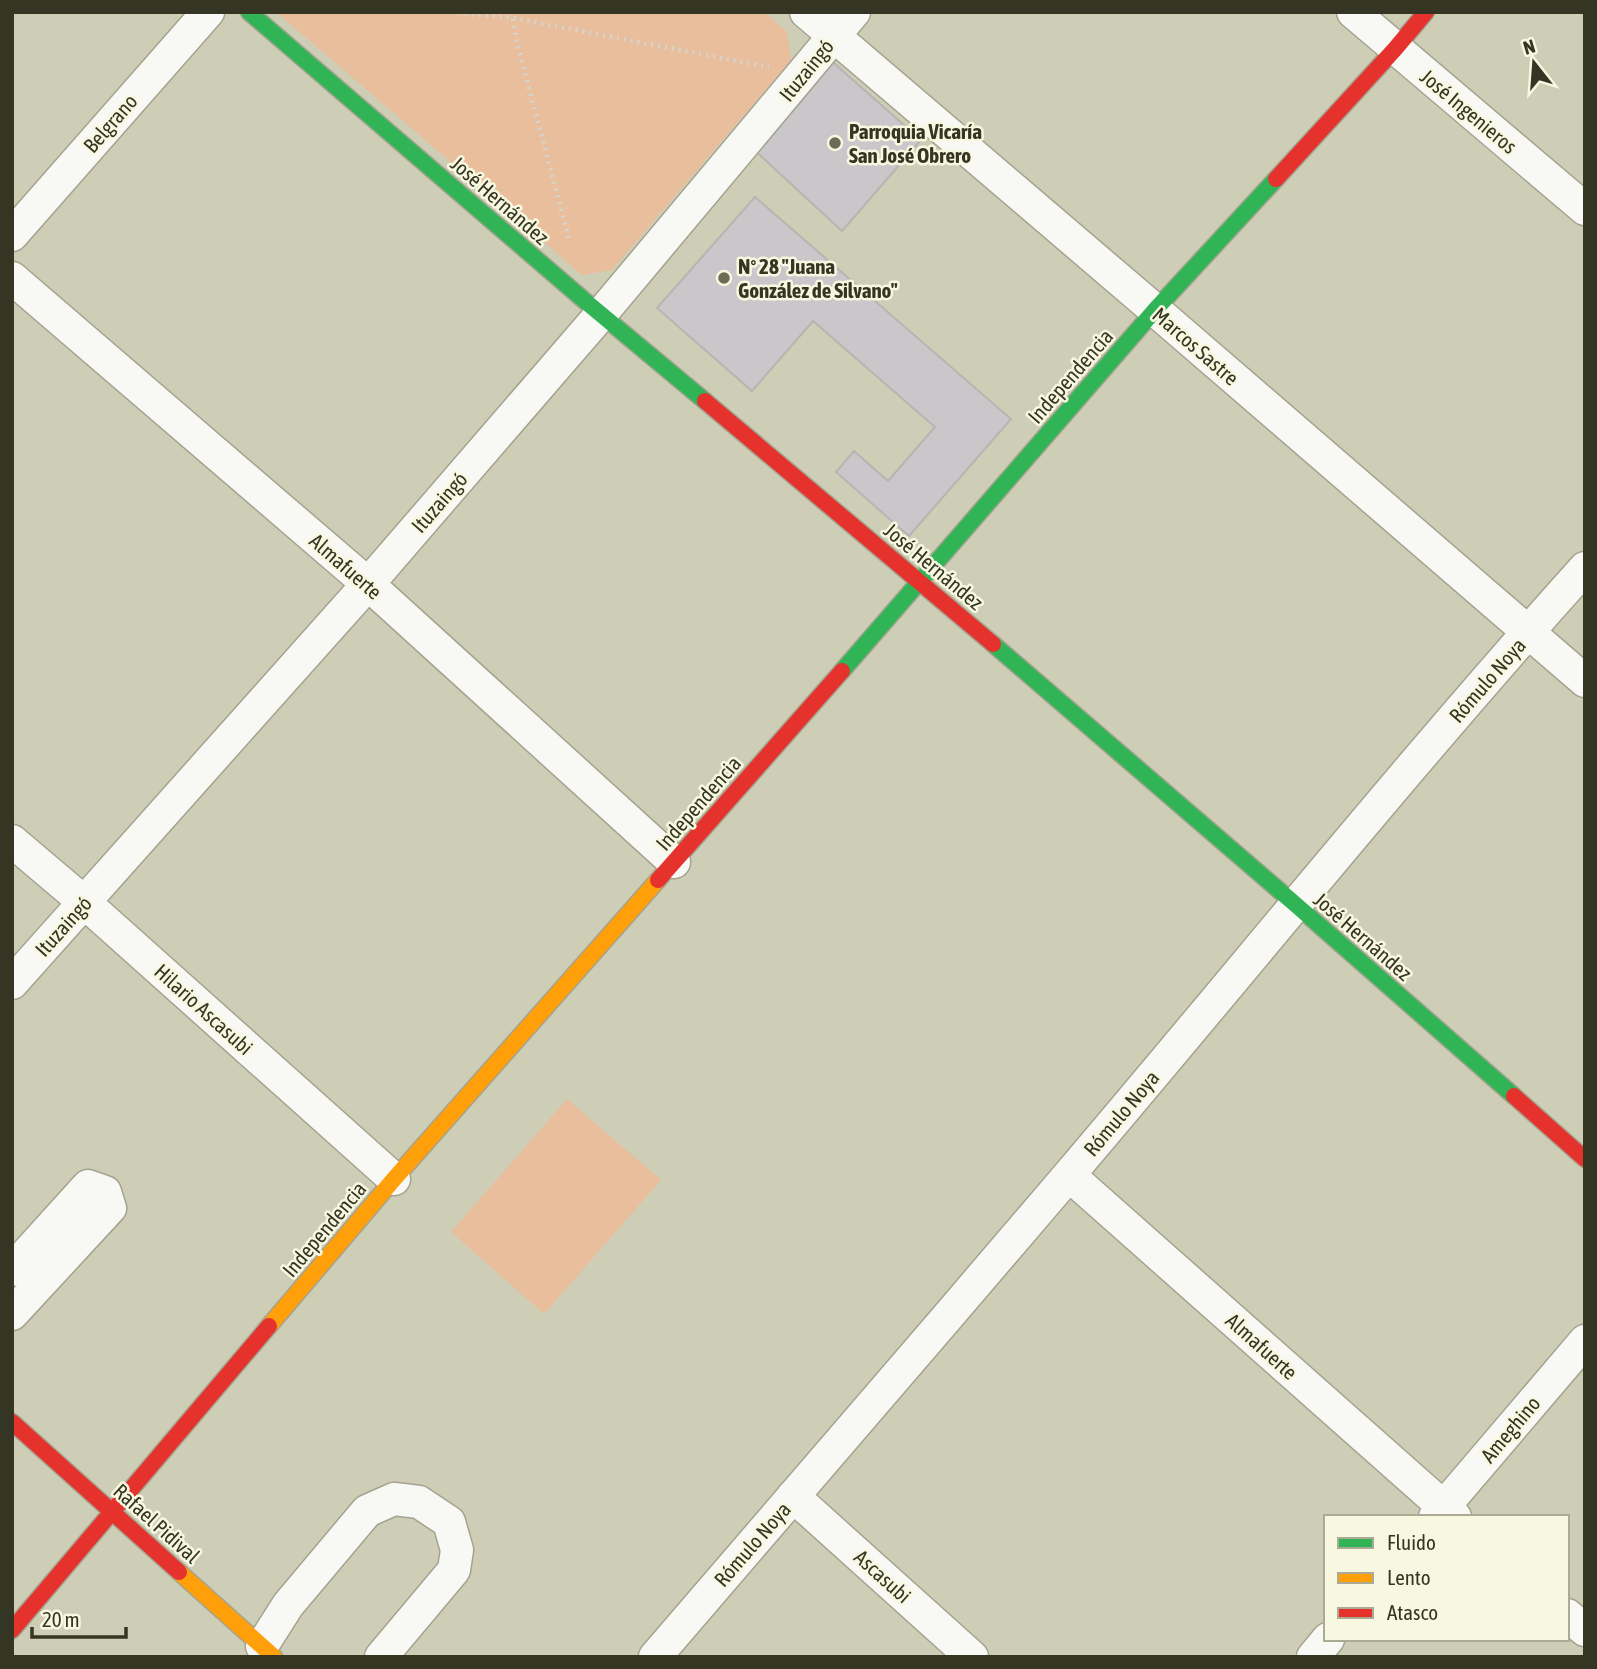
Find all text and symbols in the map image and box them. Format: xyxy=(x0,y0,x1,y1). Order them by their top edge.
north arrow xyxy=(1499,28,1569,98)
street label: Ituzaingó xyxy=(774,34,838,106)
text: N xyxy=(1520,35,1538,59)
street label: José Ingenieros xyxy=(1416,64,1522,158)
street label: Belgrano xyxy=(78,89,142,157)
place label: Parroquia Vicaría San José Obrero xyxy=(849,119,982,167)
marker: Parroquia Vicaría San José Obrero xyxy=(827,135,843,151)
street label: José Hernández xyxy=(446,151,554,249)
place label: N° 28 "Juana González de Silvano" xyxy=(738,254,898,302)
marker: N° 28 "Juana González de Silvano" xyxy=(716,270,732,286)
street label: Marcos Sastre xyxy=(1148,302,1244,390)
street label: Independencia xyxy=(1023,324,1117,428)
street label: Ituzaingó xyxy=(406,467,472,537)
street label: José Hernández xyxy=(880,518,989,615)
street label: Almafuerte xyxy=(305,528,387,604)
street label: Rómulo Noya xyxy=(1444,633,1530,727)
street label: Independencia xyxy=(651,751,745,855)
street label: José Hernández xyxy=(1309,887,1417,985)
street label: Ituzaingó xyxy=(30,891,96,961)
street label: Hilario Ascasubi xyxy=(150,959,258,1059)
street label: Rómulo Noya xyxy=(1078,1065,1164,1161)
street label: Independencia xyxy=(277,1177,371,1281)
street label: Almafuerte xyxy=(1221,1308,1303,1384)
street label: Ameghino xyxy=(1475,1391,1545,1467)
street label: Rafael Pidival xyxy=(109,1478,205,1568)
street label: Rómulo Noya xyxy=(709,1497,795,1591)
legend xyxy=(1324,1515,1569,1641)
text: Fluido xyxy=(1387,1530,1436,1554)
street label: Ascasubi xyxy=(850,1544,916,1608)
text: Lento xyxy=(1387,1565,1431,1589)
scale bar xyxy=(32,1596,126,1640)
text: Atasco xyxy=(1387,1600,1438,1624)
text: 20 m xyxy=(42,1607,80,1631)

